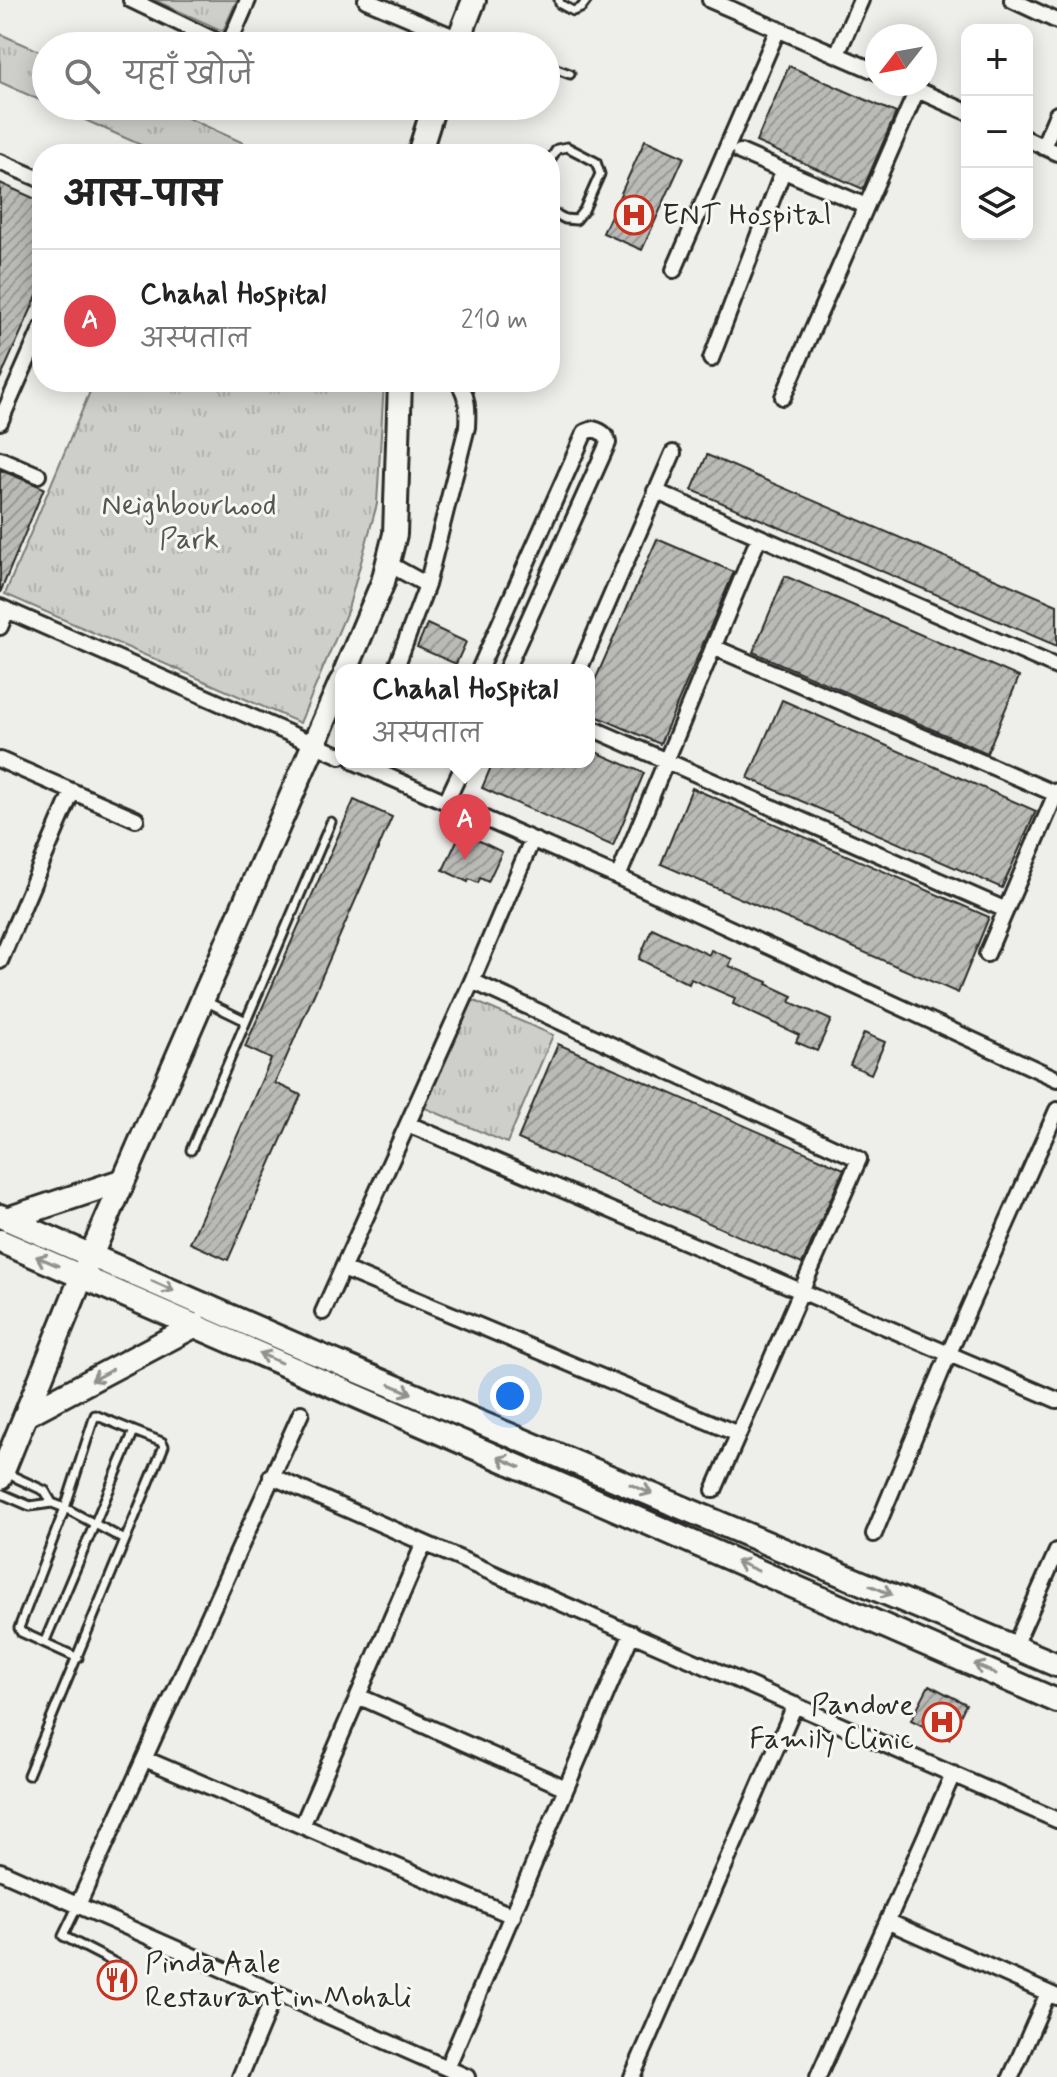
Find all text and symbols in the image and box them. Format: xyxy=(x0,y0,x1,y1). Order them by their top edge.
north arrow xyxy=(865,24,937,96)
map controls xyxy=(961,24,1033,240)
button: + xyxy=(961,24,1033,96)
search box xyxy=(32,32,560,120)
icon: search xyxy=(60,54,104,98)
text: यहाँ खोजें xyxy=(124,56,253,95)
button: − xyxy=(961,96,1033,168)
button: layers xyxy=(961,168,1033,240)
text: आस-पास xyxy=(64,173,221,218)
hospital icon: ENT Hospital xyxy=(613,194,655,236)
place label: ENT Hospital xyxy=(662,196,831,235)
text: Chahal Hospital xyxy=(140,275,326,314)
text: A xyxy=(81,304,99,338)
text: 210 m xyxy=(461,304,528,338)
text: अस्पताल xyxy=(140,323,250,357)
park label: Neighbourhood Park xyxy=(101,486,277,559)
popup xyxy=(335,664,595,768)
text: Chahal Hospital xyxy=(372,670,558,709)
text: अस्पताल xyxy=(372,718,482,752)
pin: A xyxy=(439,794,491,860)
one-way arrow xyxy=(35,1253,60,1268)
one-way arrow xyxy=(150,1279,174,1294)
one-way arrow xyxy=(259,1349,283,1364)
one-way arrow xyxy=(91,1367,114,1383)
your location xyxy=(490,1376,530,1416)
one-way arrow xyxy=(388,1382,413,1397)
one-way arrow xyxy=(497,1453,522,1468)
one-way arrow xyxy=(628,1483,653,1497)
one-way arrow xyxy=(735,1557,760,1572)
one-way arrow xyxy=(868,1584,893,1599)
one-way arrow xyxy=(974,1661,998,1676)
place label: Pandove Family Clinic xyxy=(749,1686,914,1759)
hospital icon: Pandove Family Clinic xyxy=(921,1701,963,1743)
place label: Pinda Aale Restaurant in Mohali xyxy=(145,1944,412,2017)
restaurant icon: Pinda Aale Restaurant in Mohali xyxy=(96,1959,138,2001)

